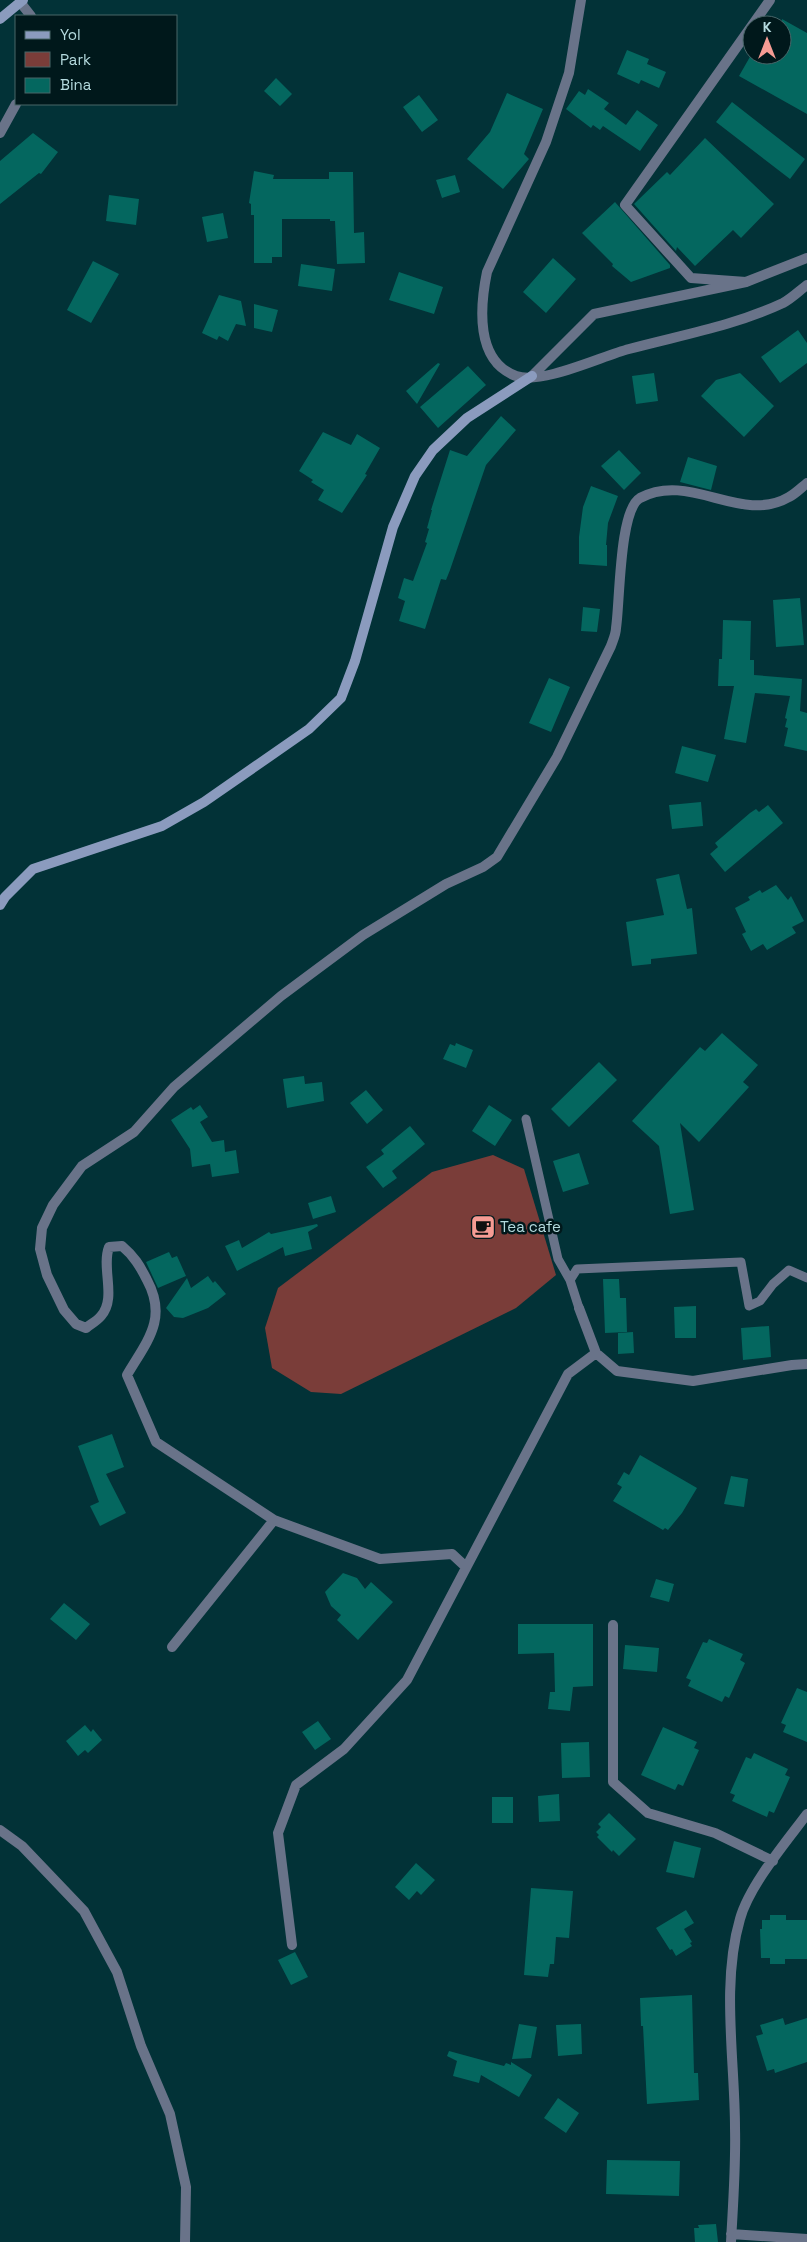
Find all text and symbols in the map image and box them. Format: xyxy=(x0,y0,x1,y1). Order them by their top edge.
legend xyxy=(15,15,178,105)
north arrow xyxy=(742,15,792,65)
text: K xyxy=(763,18,772,36)
text: Yol xyxy=(60,25,81,44)
text: Park xyxy=(60,50,91,69)
text: Bina xyxy=(60,75,92,94)
cafe icon: Tea cafe xyxy=(470,1214,496,1240)
place label: Tea cafe xyxy=(500,1217,561,1236)

